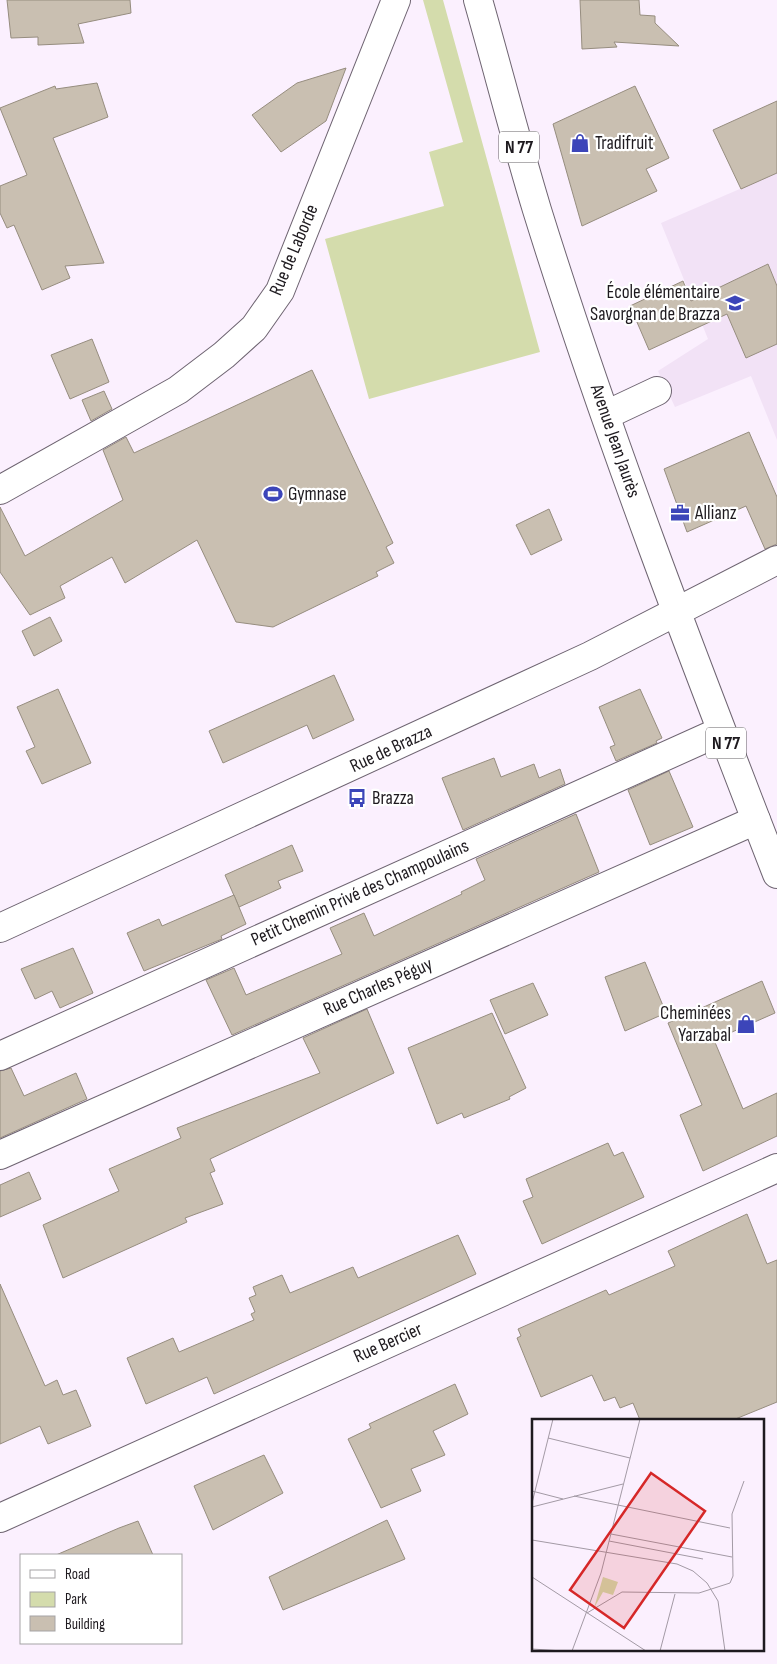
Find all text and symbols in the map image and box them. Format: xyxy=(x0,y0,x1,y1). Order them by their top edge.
road number: N 77 xyxy=(499,132,539,162)
shop icon: Tradifruit xyxy=(569,132,591,154)
place label: Tradifruit xyxy=(595,132,654,155)
street label: Rue de Laborde xyxy=(265,201,323,299)
place label: École élémentaire Savorgnan de Brazza xyxy=(590,281,720,326)
school or university icon: École élémentaire Savorgnan de Brazza xyxy=(724,292,746,314)
street label: Avenue Jean Jaurès xyxy=(585,380,645,501)
sports icon: Gymnase xyxy=(262,483,284,505)
place label: Gymnase xyxy=(288,483,347,506)
office icon: Allianz xyxy=(669,502,691,524)
place label: Allianz xyxy=(694,502,737,525)
street label: Rue de Brazza xyxy=(346,720,436,778)
road number: N 77 xyxy=(706,728,746,758)
bus stop icon: Brazza xyxy=(346,787,368,809)
place label: Brazza xyxy=(372,787,414,810)
street label: Petit Chemin Privé des Champoulains xyxy=(248,834,473,951)
street label: Rue Charles Péguy xyxy=(320,952,437,1021)
place label: Cheminées Yarzabal xyxy=(660,1002,731,1047)
shop icon: Cheminées Yarzabal xyxy=(735,1013,757,1035)
street label: Rue Bercier xyxy=(350,1317,426,1368)
inset map xyxy=(532,1419,764,1652)
legend xyxy=(20,1554,182,1644)
text: Road xyxy=(65,1565,90,1584)
text: Park xyxy=(65,1590,87,1609)
text: Building xyxy=(65,1615,105,1634)

